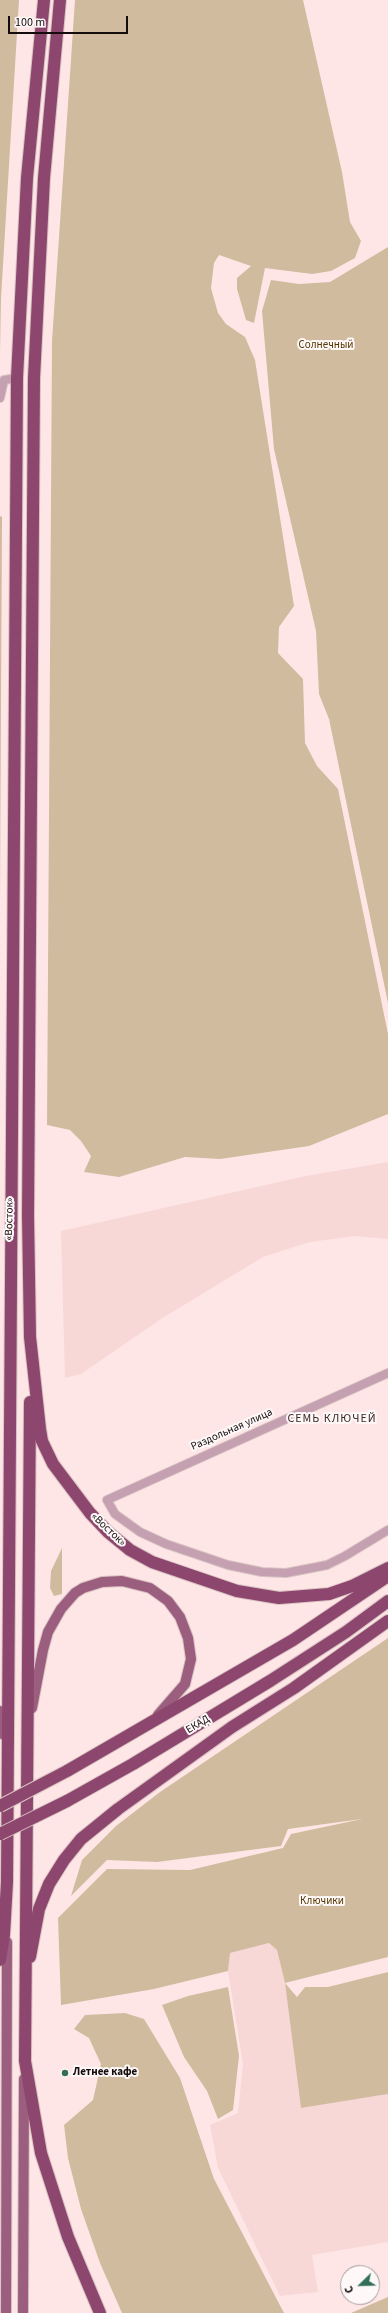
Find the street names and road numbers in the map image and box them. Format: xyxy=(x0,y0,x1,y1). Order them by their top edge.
street label: «Восток» xyxy=(3,1197,17,1241)
street label: Раздольная улица xyxy=(189,1406,275,1454)
street label: «Восток» xyxy=(88,1511,128,1549)
street label: ЕКАД xyxy=(184,1713,212,1737)

